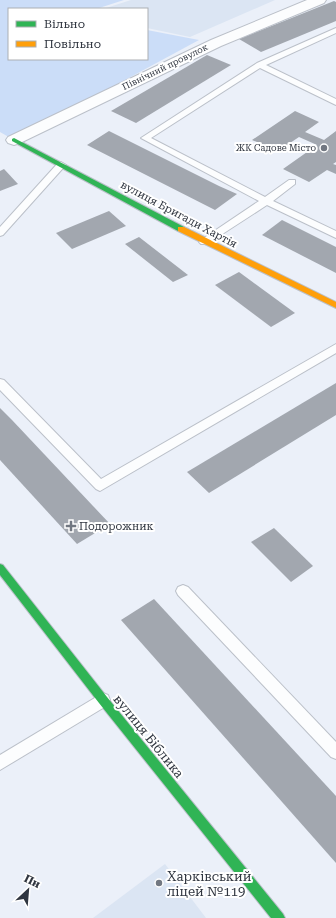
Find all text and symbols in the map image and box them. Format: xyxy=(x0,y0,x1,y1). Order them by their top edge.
legend xyxy=(8,8,148,60)
text: Вільно xyxy=(44,17,85,31)
text: Повільно xyxy=(44,37,101,51)
street label: Північний провулок xyxy=(120,42,210,92)
place label: ЖК Садове Місто xyxy=(236,143,316,153)
marker: ЖК Садове Місто xyxy=(319,143,329,153)
street label: вулиця Бригади Хартія xyxy=(118,178,239,251)
place label: Подорожник xyxy=(79,520,154,533)
marker: Подорожник xyxy=(66,521,76,531)
street label: вулиця Біблика xyxy=(110,692,187,781)
place label: Харківський ліцей №119 xyxy=(167,869,252,899)
north arrow xyxy=(8,870,48,910)
text: Пн xyxy=(22,872,43,891)
marker: Харківський ліцей №119 xyxy=(154,878,164,888)

